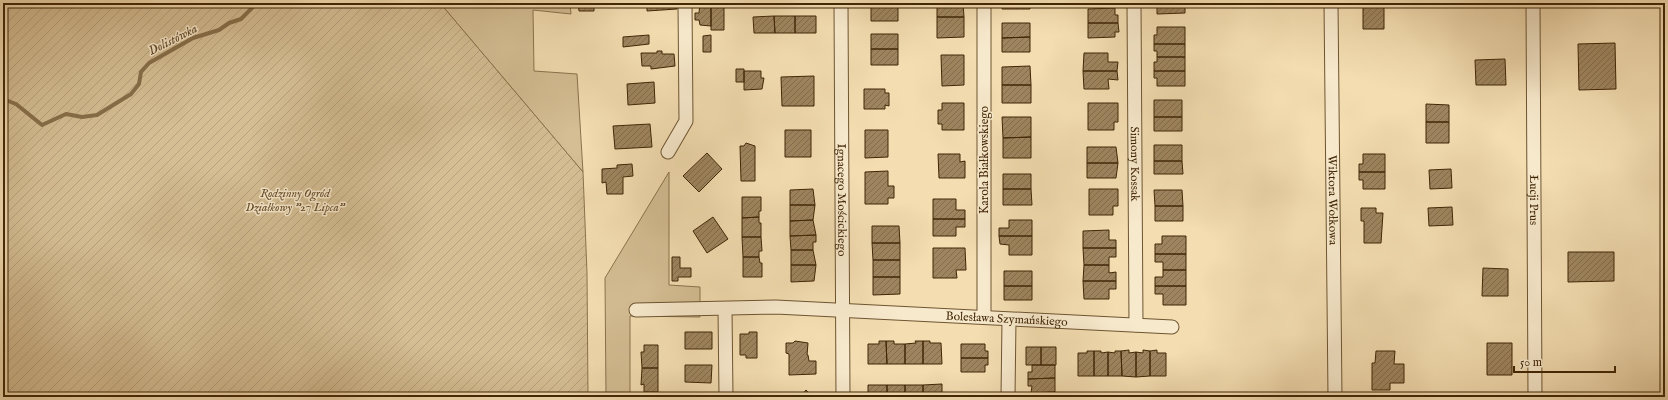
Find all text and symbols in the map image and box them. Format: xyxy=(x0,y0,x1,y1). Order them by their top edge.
water label: Dolistówka xyxy=(146,20,201,60)
street label: Karola Białkowskiego xyxy=(977,105,992,214)
street label: Simony Kossak xyxy=(1127,126,1143,202)
street label: Ignacego Mościckiego xyxy=(834,143,850,257)
street label: Wiktora Wołkowa xyxy=(1325,155,1341,246)
street label: Łucji Prus xyxy=(1526,175,1542,225)
park label: Rodzinny Ogród Działkowy "27 Lipca" xyxy=(246,186,345,215)
street label: Bolesława Szymańskiego xyxy=(945,308,1069,329)
scale bar xyxy=(1514,348,1615,374)
text: 50 m xyxy=(1520,355,1542,370)

